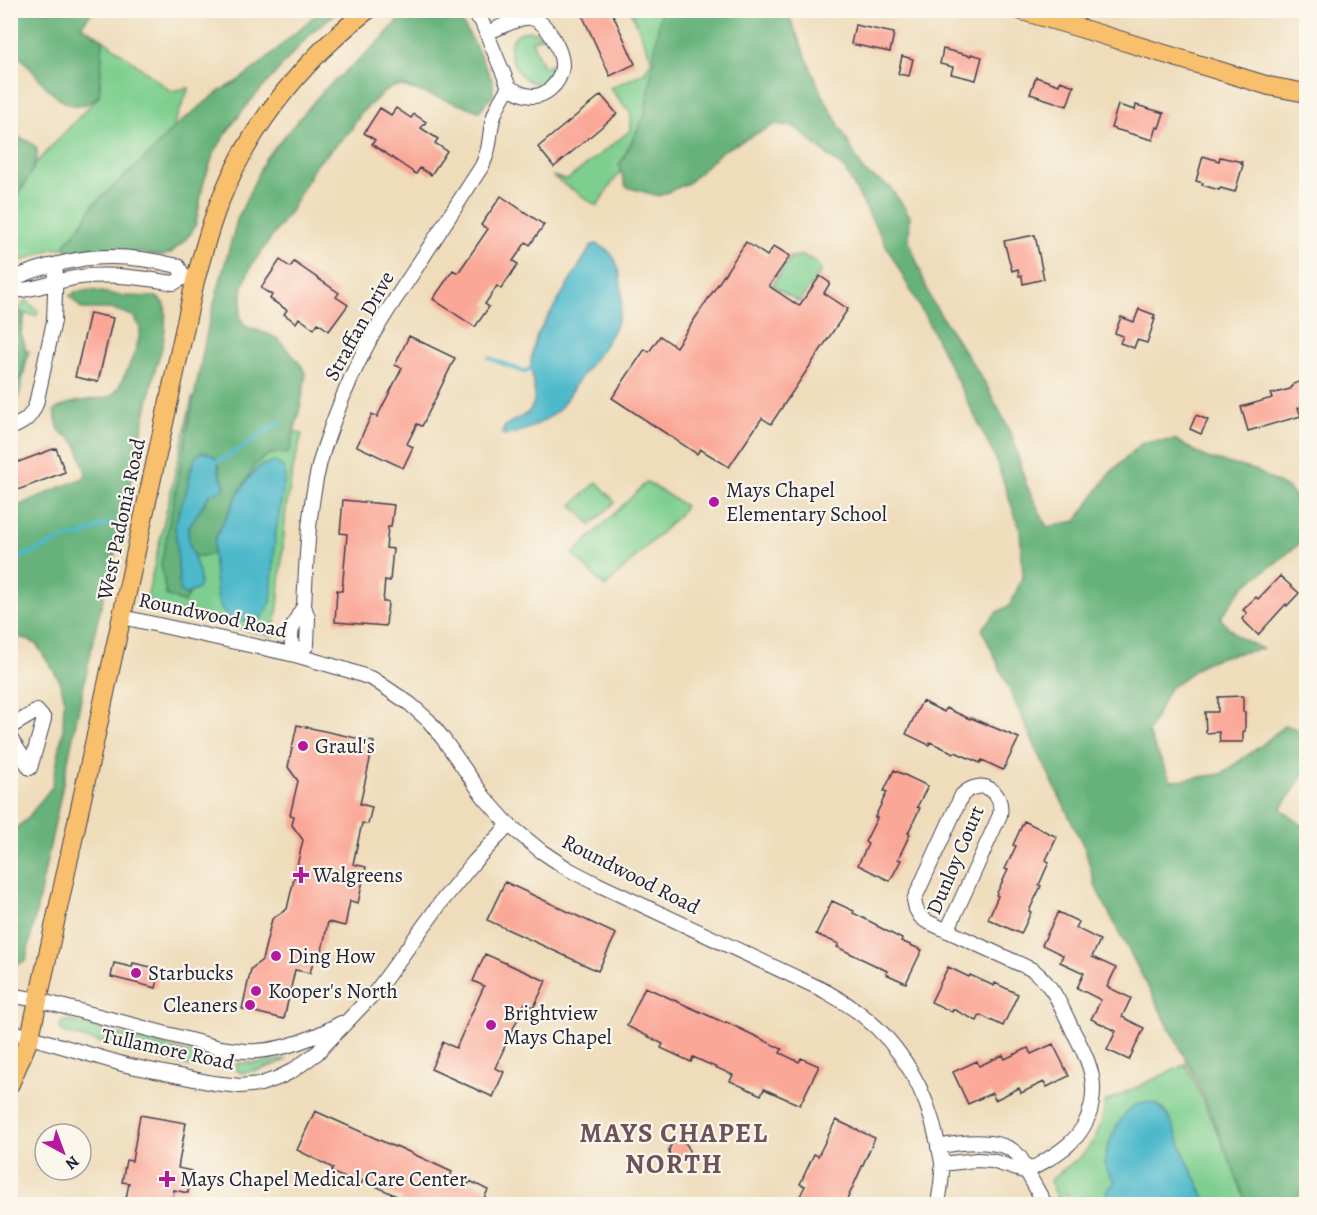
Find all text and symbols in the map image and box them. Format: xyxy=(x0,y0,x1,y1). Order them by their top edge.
street label: Straffan Drive xyxy=(317,266,401,386)
street label: West Padonia Road xyxy=(90,435,152,603)
place label: Mays Chapel Elementary School xyxy=(726,476,887,528)
marker: Mays Chapel Elementary School xyxy=(707,495,721,509)
street label: Roundwood Road xyxy=(136,586,291,645)
place label: Graul's xyxy=(315,732,375,760)
marker: Graul's xyxy=(296,739,310,753)
street label: Dunloy Court xyxy=(919,801,991,919)
street label: Roundwood Road xyxy=(557,827,705,921)
place label: Walgreens xyxy=(312,861,403,889)
marker: Walgreens xyxy=(294,868,308,882)
place label: Ding How xyxy=(288,942,375,970)
marker: Ding How xyxy=(269,949,283,963)
place label: Starbucks xyxy=(148,959,234,987)
marker: Starbucks xyxy=(129,966,143,980)
place label: Kooper's North xyxy=(268,977,398,1005)
marker: Kooper's North xyxy=(249,984,263,998)
place label: Cleaners xyxy=(163,991,238,1019)
marker: Cleaners xyxy=(243,998,257,1012)
place label: Brightview Mays Chapel xyxy=(503,999,612,1051)
marker: Brightview Mays Chapel xyxy=(484,1018,498,1032)
street label: Tullamore Road xyxy=(99,1021,238,1077)
district label: MAYS CHAPEL NORTH xyxy=(579,1115,769,1182)
north arrow xyxy=(33,1122,93,1182)
text: N xyxy=(60,1150,84,1175)
place label: Mays Chapel Medical Care Center xyxy=(180,1165,467,1193)
marker: Mays Chapel Medical Care Center xyxy=(158,1170,176,1188)

